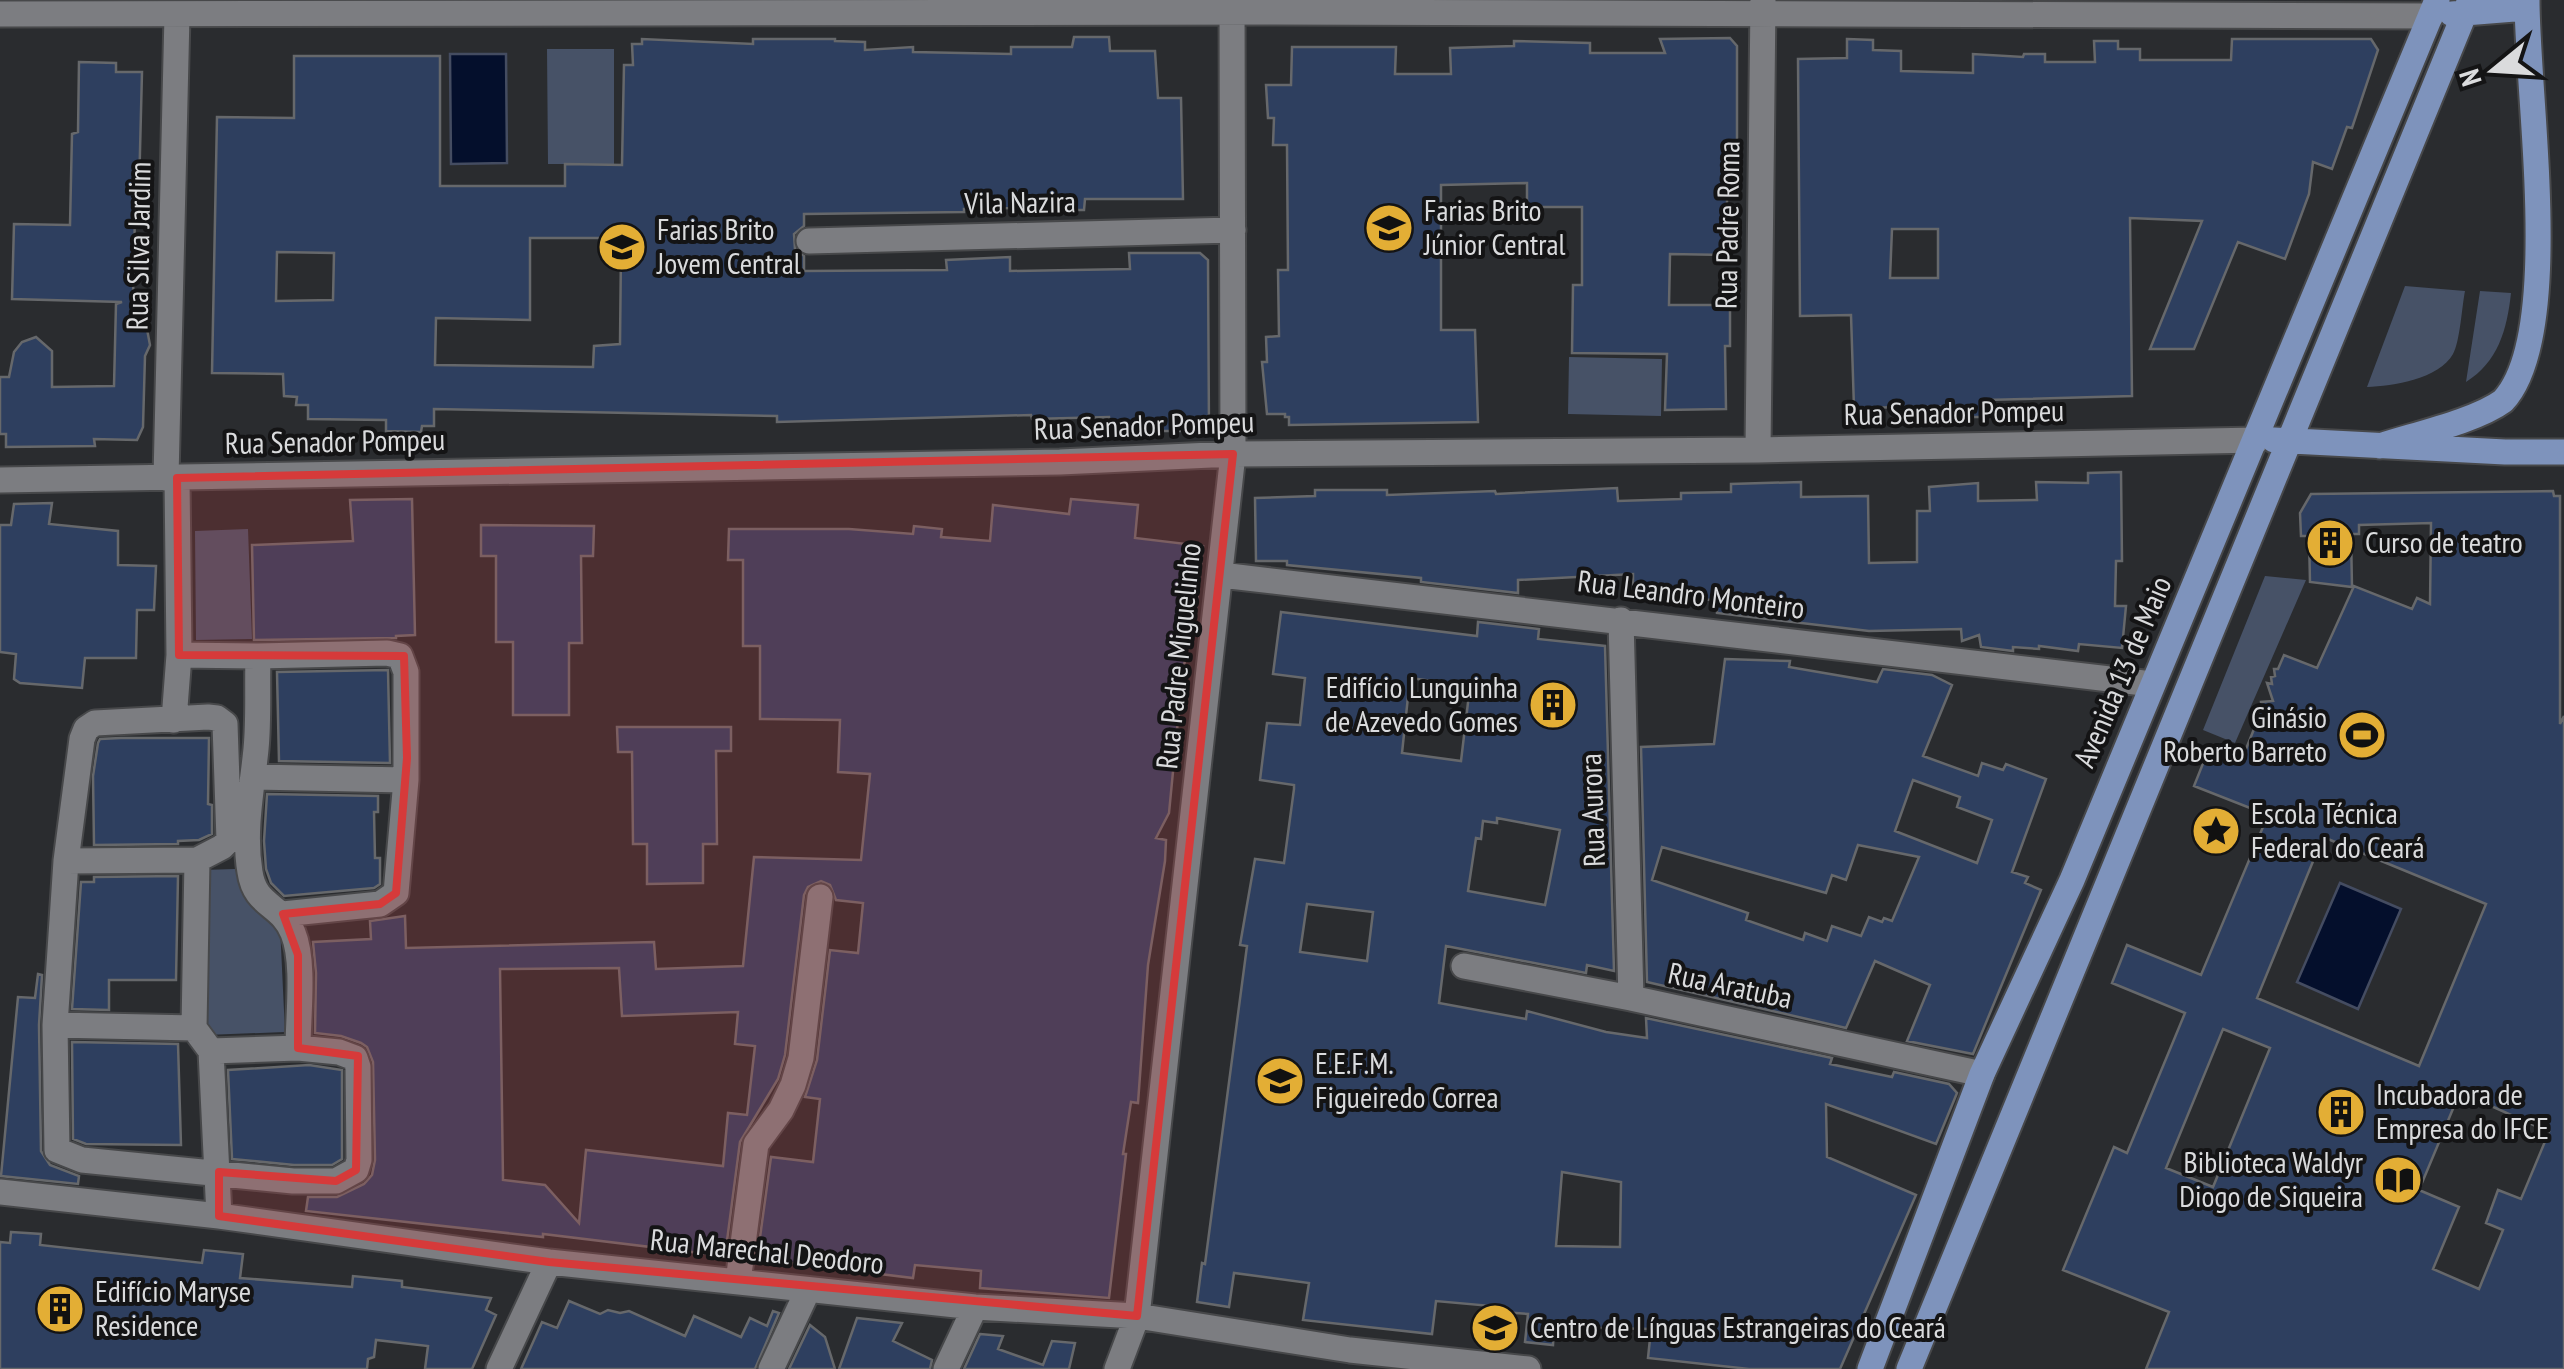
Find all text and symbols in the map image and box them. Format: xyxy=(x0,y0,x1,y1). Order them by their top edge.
north arrow xyxy=(2444,20,2544,120)
text: N xyxy=(2450,65,2490,91)
street label: Rua Padre Roma xyxy=(1706,141,1747,309)
street label: Rua Silva Jardim xyxy=(117,161,158,331)
street label: Vila Nazira xyxy=(963,181,1076,222)
place label: Farias Brito Júnior Central xyxy=(1423,190,1565,263)
school or university icon: Farias Brito Júnior Central xyxy=(1363,202,1415,254)
place label: Farias Brito Jovem Central xyxy=(656,209,801,282)
school or university icon: Farias Brito Jovem Central xyxy=(596,221,648,273)
street label: Rua Senador Pompeu xyxy=(1843,390,2064,433)
street label: Rua Senador Pompeu xyxy=(1033,401,1255,448)
street label: Rua Senador Pompeu xyxy=(224,419,445,462)
building icon: Curso de teatro xyxy=(2304,517,2356,569)
place label: Curso de teatro xyxy=(2365,522,2523,561)
street label: Rua Padre Miguelinho xyxy=(1146,541,1209,771)
street label: Rua Leandro Monteiro xyxy=(1575,560,1807,627)
street label: Avenida 13 de Maio xyxy=(2064,570,2179,773)
place label: Edifício Lunguinha de Azevedo Gomes xyxy=(1325,667,1518,740)
building icon: Edifício Lunguinha de Azevedo Gomes xyxy=(1527,679,1579,731)
place label: Ginásio Roberto Barreto xyxy=(2163,697,2327,770)
sports icon: Ginásio Roberto Barreto xyxy=(2336,709,2388,761)
street label: Rua Aurora xyxy=(1570,753,1613,867)
place label: Escola Técnica Federal do Ceará xyxy=(2251,793,2425,866)
place icon: Escola Técnica Federal do Ceará xyxy=(2190,805,2242,857)
street label: Rua Aratuba xyxy=(1665,952,1796,1017)
place label: E.E.F.M. Figueiredo Correa xyxy=(1315,1043,1498,1116)
school or university icon: E.E.F.M. Figueiredo Correa xyxy=(1254,1055,1306,1107)
place label: Incubadora de Empresa do IFCE xyxy=(2376,1074,2549,1147)
building icon: Incubadora de Empresa do IFCE xyxy=(2315,1086,2367,1138)
place label: Biblioteca Waldyr Diogo de Siqueira xyxy=(2179,1142,2364,1215)
library icon: Biblioteca Waldyr Diogo de Siqueira xyxy=(2372,1154,2424,1206)
street label: Rua Marechal Deodoro xyxy=(649,1219,886,1282)
place label: Edifício Maryse Residence xyxy=(95,1271,251,1344)
building icon: Edifício Maryse Residence xyxy=(34,1283,86,1335)
school or university icon: Centro de Línguas Estrangeiras do Ceará xyxy=(1469,1302,1521,1354)
place label: Centro de Línguas Estrangeiras do Ceará xyxy=(1530,1307,1946,1346)

